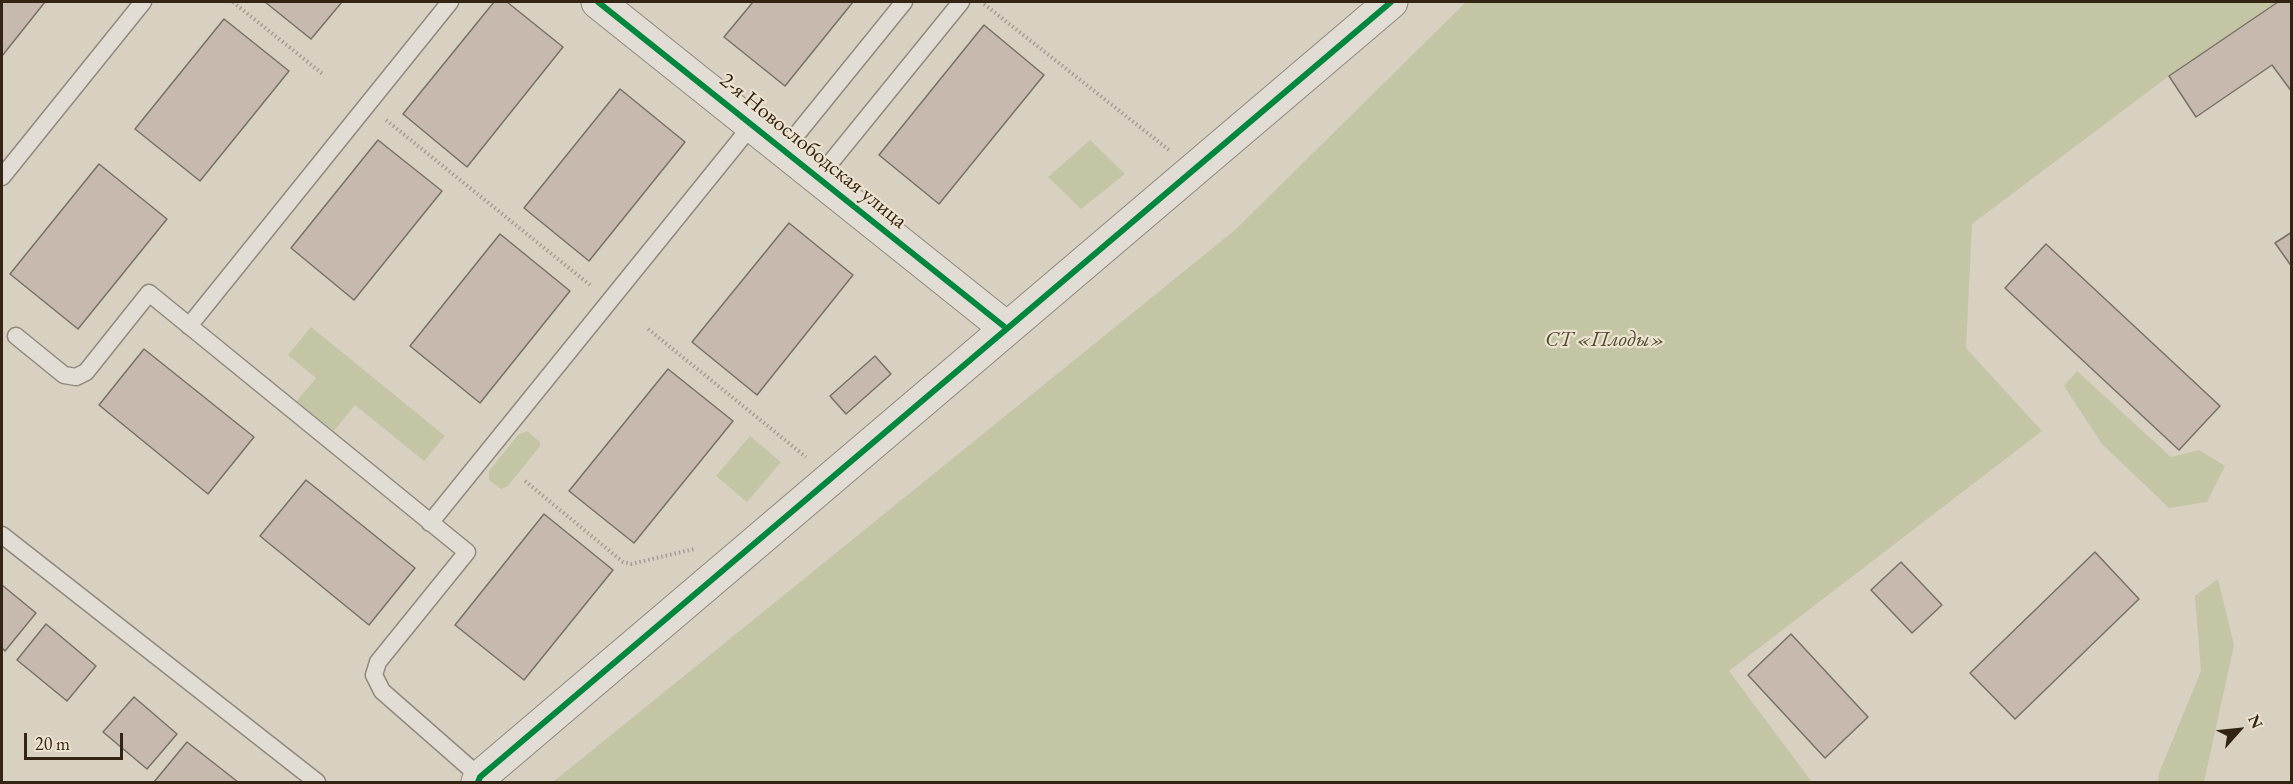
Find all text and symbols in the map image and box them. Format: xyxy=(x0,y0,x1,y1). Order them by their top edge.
street label: 2-я Новослободская улица xyxy=(714,67,912,235)
park label: СТ «Плоды» xyxy=(1545,327,1665,353)
north arrow xyxy=(2209,700,2269,760)
text: N xyxy=(2243,711,2268,732)
scale bar xyxy=(27,721,126,759)
text: 20 m xyxy=(35,732,70,755)

